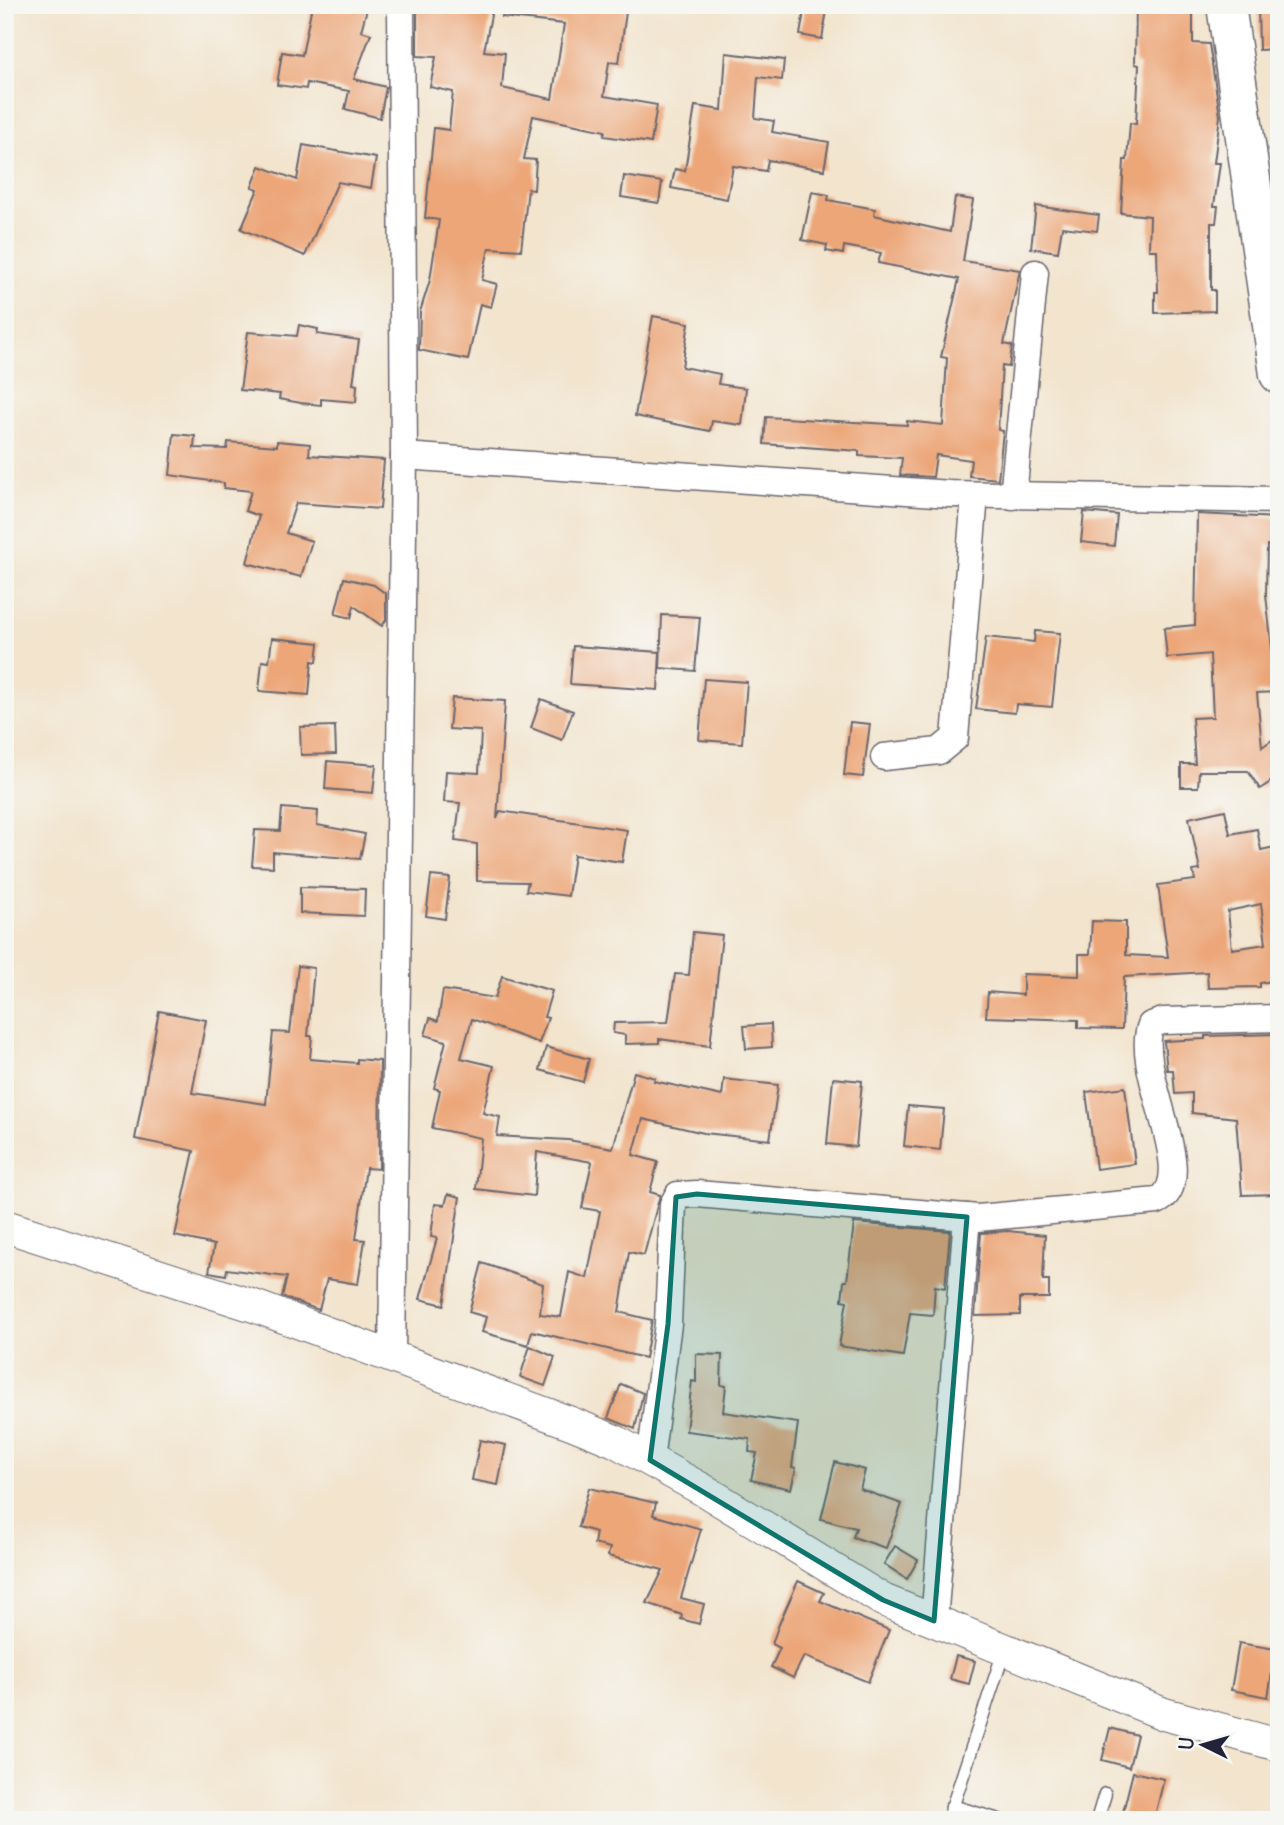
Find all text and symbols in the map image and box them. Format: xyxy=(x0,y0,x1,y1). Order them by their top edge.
north arrow xyxy=(1168,1710,1238,1780)
text: U xyxy=(1174,1736,1199,1751)

